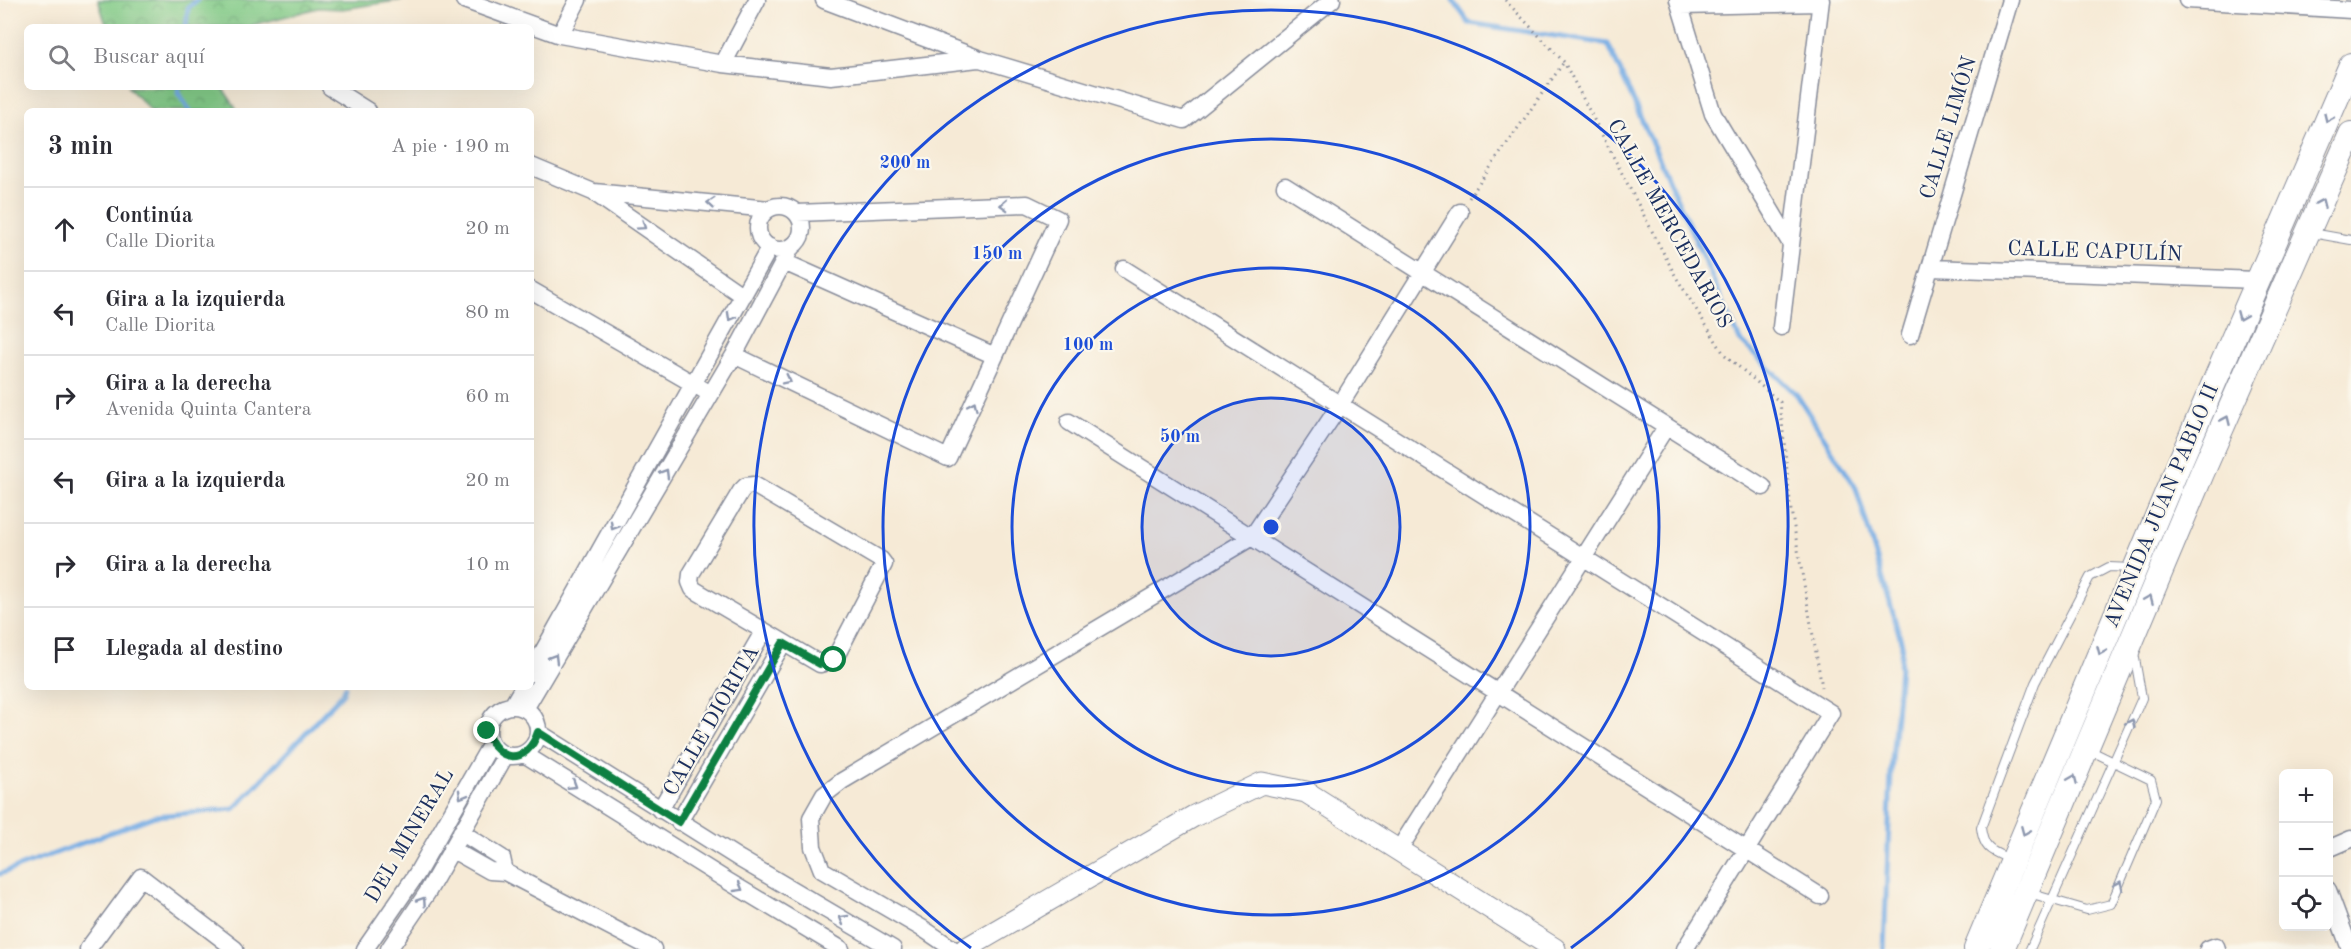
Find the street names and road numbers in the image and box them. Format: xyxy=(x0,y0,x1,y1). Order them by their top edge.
street label: CALLE LIMÓN xyxy=(1912,53,1981,202)
street label: CALLE MERCEDARIOS xyxy=(1603,116,1735,332)
street label: CALLE CAPULÍN xyxy=(2007,234,2183,266)
street label: AVENIDA JUAN PABLO II xyxy=(2101,381,2223,631)
street label: CALLE DIORITA xyxy=(661,642,763,800)
street label: DEL MINERAL xyxy=(362,765,458,907)

